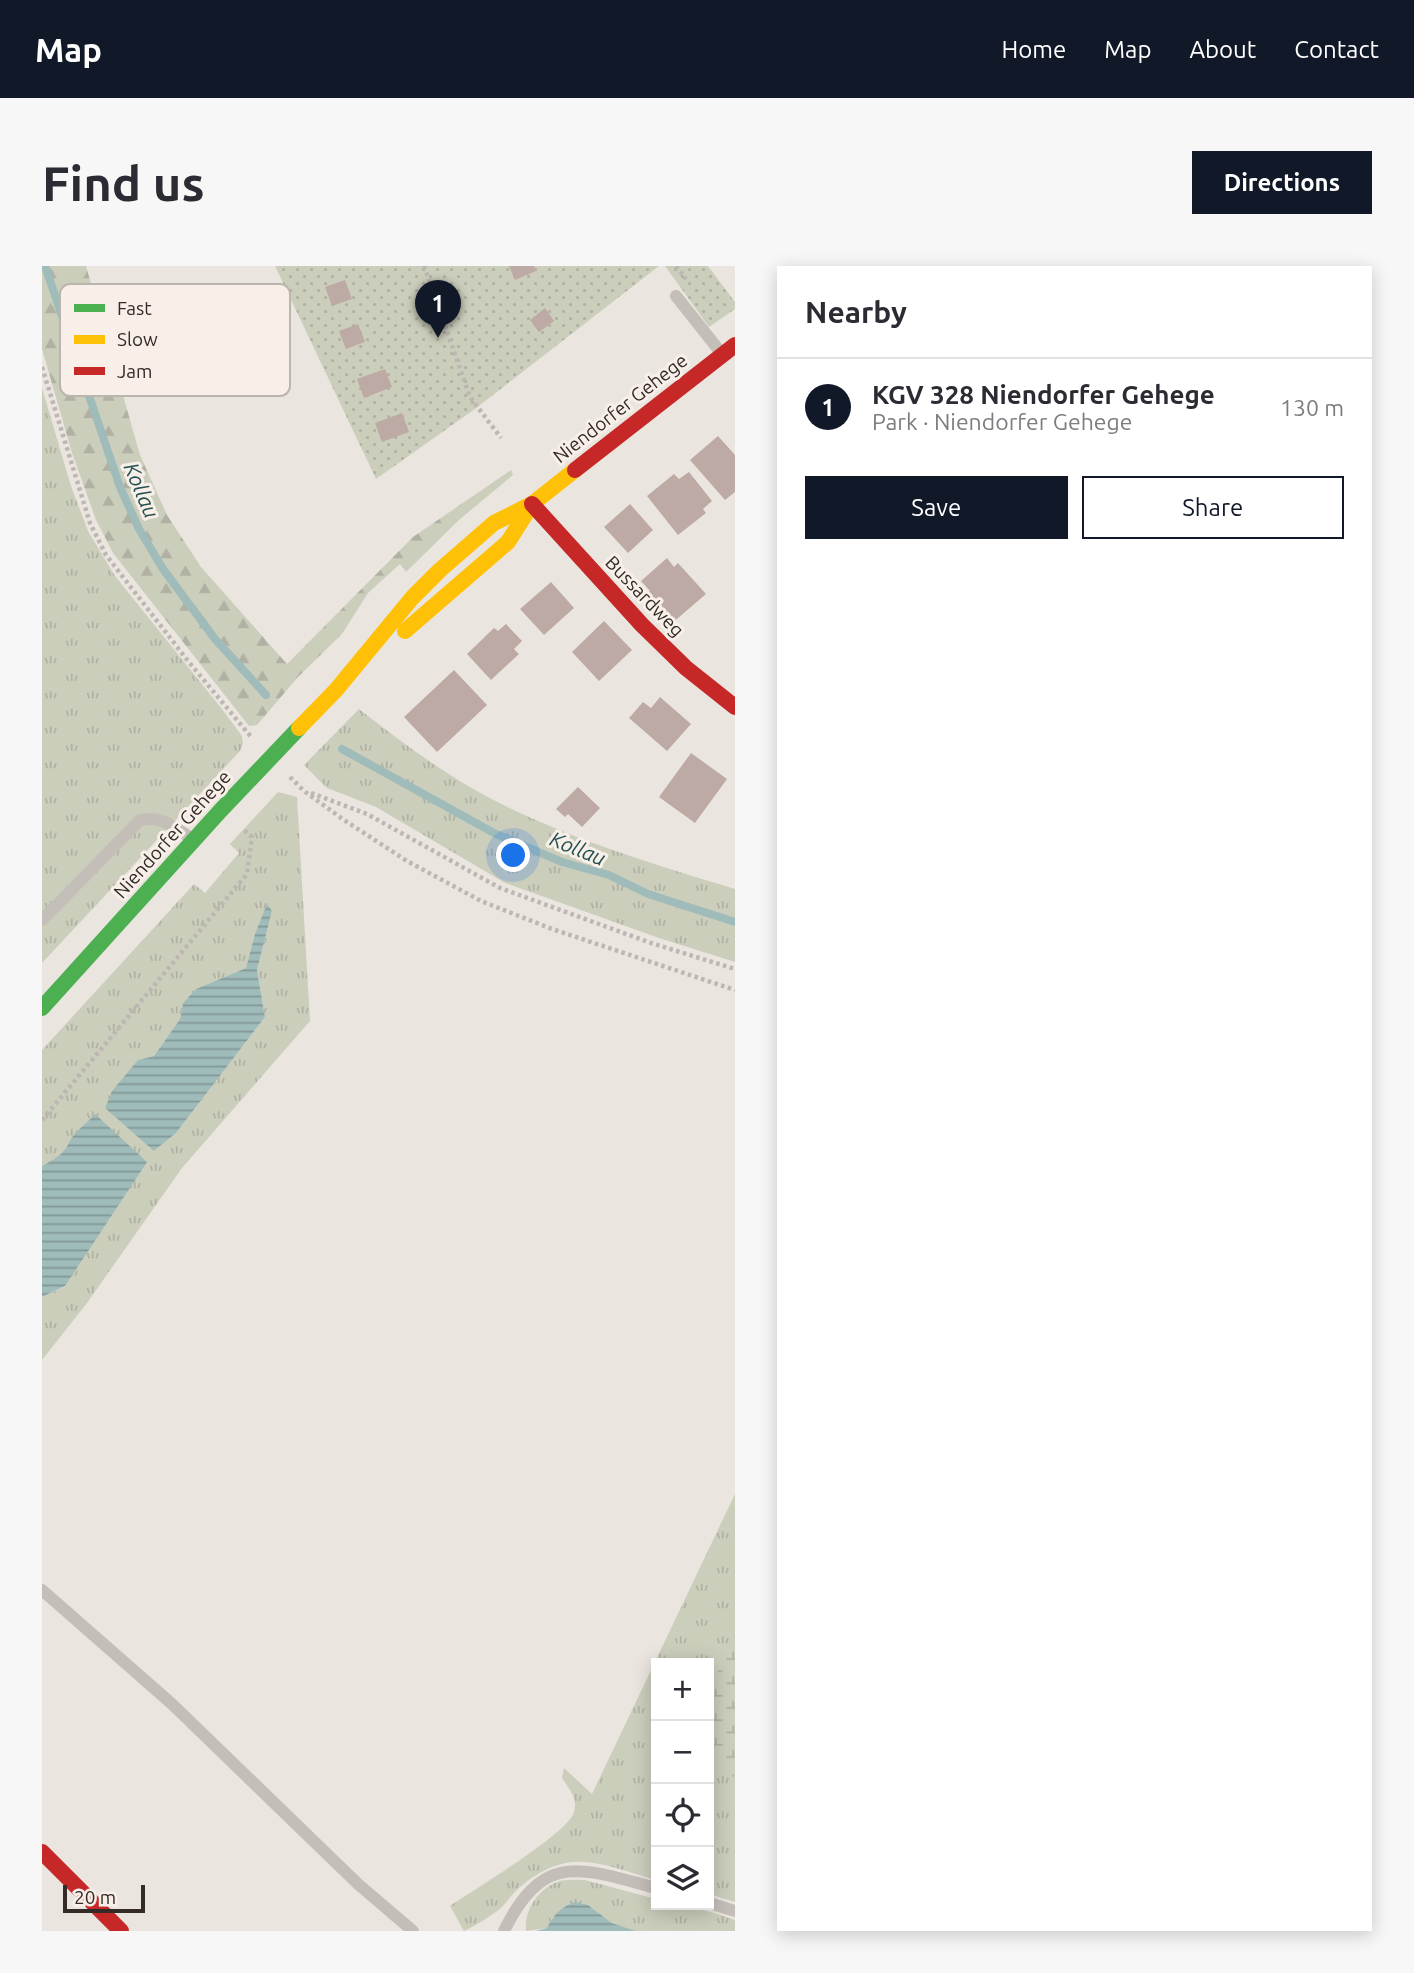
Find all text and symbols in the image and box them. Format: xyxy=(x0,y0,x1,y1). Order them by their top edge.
text: Map xyxy=(35,31,102,68)
text: Home xyxy=(1001,36,1066,63)
text: Map xyxy=(1104,36,1151,63)
text: About xyxy=(1189,36,1256,63)
text: Contact xyxy=(1294,36,1379,63)
button: Directions xyxy=(1192,151,1372,214)
text: Find us xyxy=(42,155,205,210)
pin: 1 xyxy=(415,280,461,338)
legend xyxy=(60,284,290,396)
text: Nearby xyxy=(805,295,907,329)
text: Fast xyxy=(117,297,152,319)
text: Slow xyxy=(117,328,158,350)
street label: Niendorfer Gehege xyxy=(549,349,691,467)
text: Jam xyxy=(117,360,153,382)
text: KGV 328 Niendorfer Gehege xyxy=(872,380,1215,409)
text: 1 xyxy=(822,395,834,420)
text: 130 m xyxy=(1280,395,1344,420)
text: Park · Niendorfer Gehege xyxy=(872,409,1132,434)
water label: Kollau xyxy=(120,459,164,521)
button: Save xyxy=(805,476,1068,539)
button: Share xyxy=(1082,476,1344,539)
street label: Bussardweg xyxy=(601,551,689,641)
street label: Niendorfer Gehege xyxy=(109,766,235,902)
water label: Kollau xyxy=(547,826,609,870)
your location xyxy=(496,838,530,872)
map controls xyxy=(651,1658,714,1910)
button: + xyxy=(651,1658,714,1721)
button: − xyxy=(651,1721,714,1784)
button: locate xyxy=(651,1784,714,1847)
button: layers xyxy=(651,1847,714,1910)
scale bar xyxy=(63,1882,145,1914)
text: 20 m xyxy=(74,1886,116,1908)

